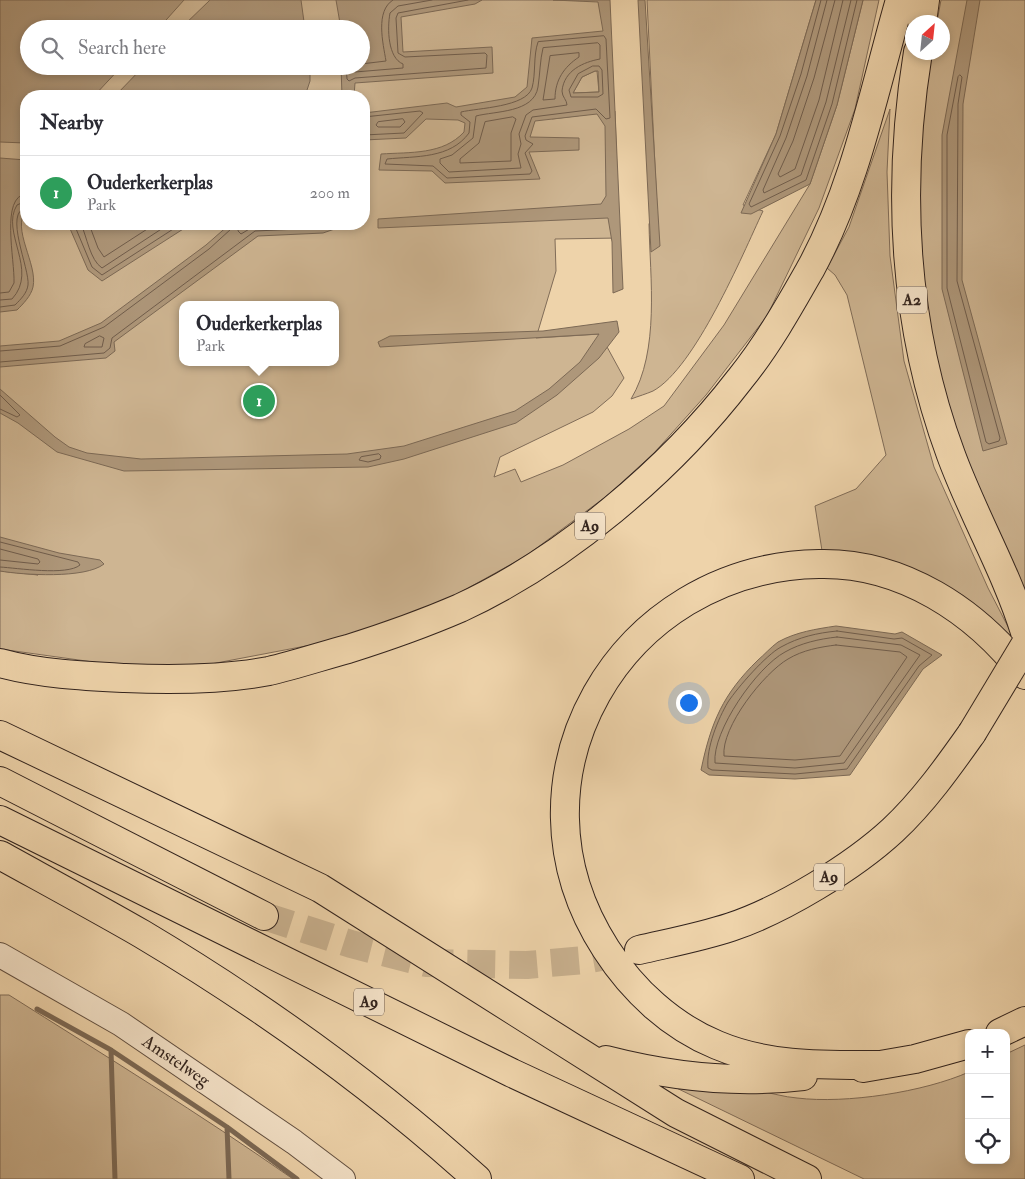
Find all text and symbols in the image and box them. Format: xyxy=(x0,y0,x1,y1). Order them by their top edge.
north arrow xyxy=(905,15,950,60)
search box xyxy=(20,20,370,75)
icon: search xyxy=(38,34,66,62)
text: Search here xyxy=(78,36,166,60)
text: Nearby xyxy=(40,109,103,136)
text: Ouderkerkerplas xyxy=(87,171,213,195)
text: 1 xyxy=(53,183,59,203)
text: 200 m xyxy=(310,183,350,203)
text: Park xyxy=(87,195,116,215)
road number: A2 xyxy=(897,286,927,314)
popup xyxy=(179,301,339,366)
text: Ouderkerkerplas xyxy=(196,312,322,336)
text: Park xyxy=(196,336,225,356)
pin: 1 xyxy=(243,382,275,420)
road number: A9 xyxy=(575,512,605,540)
your location xyxy=(676,690,702,716)
road number: A9 xyxy=(814,864,844,890)
road number: A9 xyxy=(354,989,384,1016)
street label: Amstelweg xyxy=(137,1029,215,1093)
map controls xyxy=(965,1029,1010,1164)
button: + xyxy=(965,1029,1010,1074)
button: − xyxy=(965,1074,1010,1119)
button: locate xyxy=(965,1119,1010,1164)

